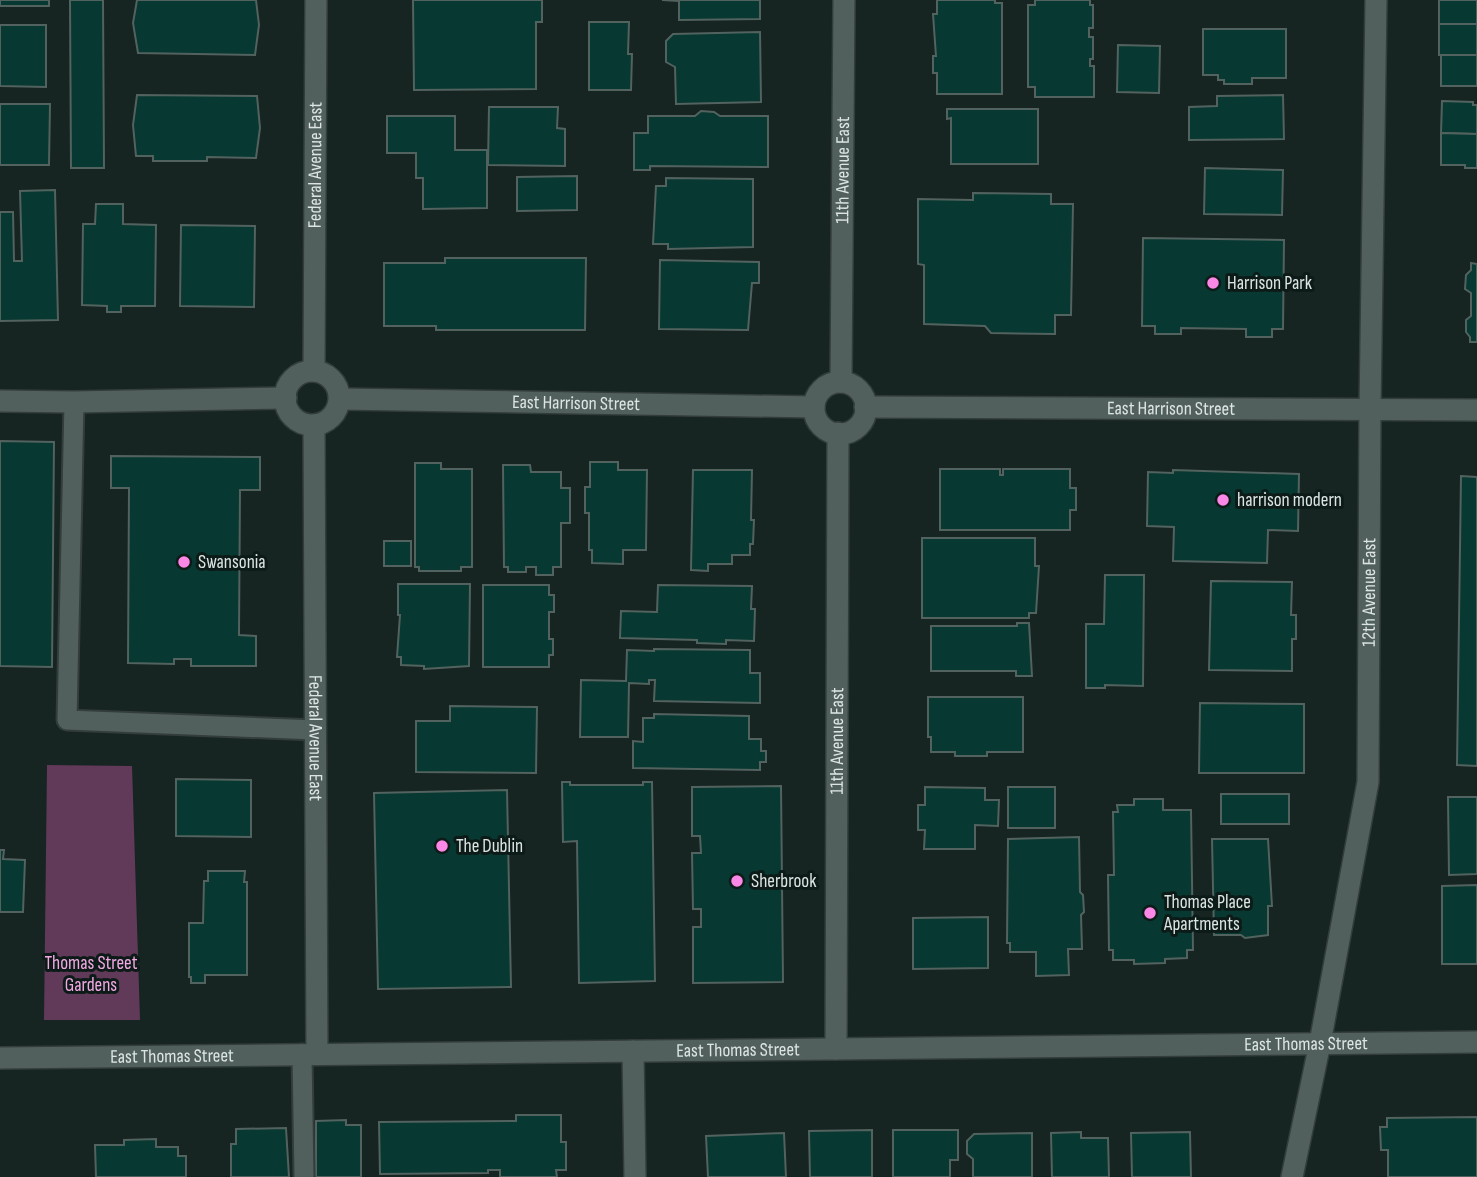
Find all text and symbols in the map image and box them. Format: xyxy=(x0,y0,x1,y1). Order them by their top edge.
street label: Federal Avenue East xyxy=(303,102,327,228)
street label: 11th Avenue East xyxy=(831,116,855,224)
place label: Harrison Park xyxy=(1227,272,1313,295)
marker: Harrison Park xyxy=(1205,275,1221,291)
street label: East Harrison Street xyxy=(512,390,640,416)
street label: East Harrison Street xyxy=(1107,397,1235,420)
place label: harrison modern xyxy=(1237,489,1342,512)
marker: harrison modern xyxy=(1215,492,1231,508)
street label: 12th Avenue East xyxy=(1357,538,1381,647)
place label: Swansonia xyxy=(198,551,266,574)
marker: Swansonia xyxy=(176,554,192,570)
street label: Federal Avenue East xyxy=(304,675,327,801)
street label: 11th Avenue East xyxy=(825,687,849,795)
place label: The Dublin xyxy=(456,835,523,858)
marker: The Dublin xyxy=(434,838,450,854)
place label: Sherbrook xyxy=(751,870,817,893)
marker: Sherbrook xyxy=(729,873,745,889)
place label: Thomas Place Apartments xyxy=(1163,891,1251,936)
marker: Thomas Place Apartments xyxy=(1142,905,1158,921)
park label: Thomas Street Gardens xyxy=(44,952,138,997)
street label: East Thomas Street xyxy=(1244,1032,1368,1056)
street label: East Thomas Street xyxy=(676,1038,800,1062)
street label: East Thomas Street xyxy=(110,1044,234,1068)

